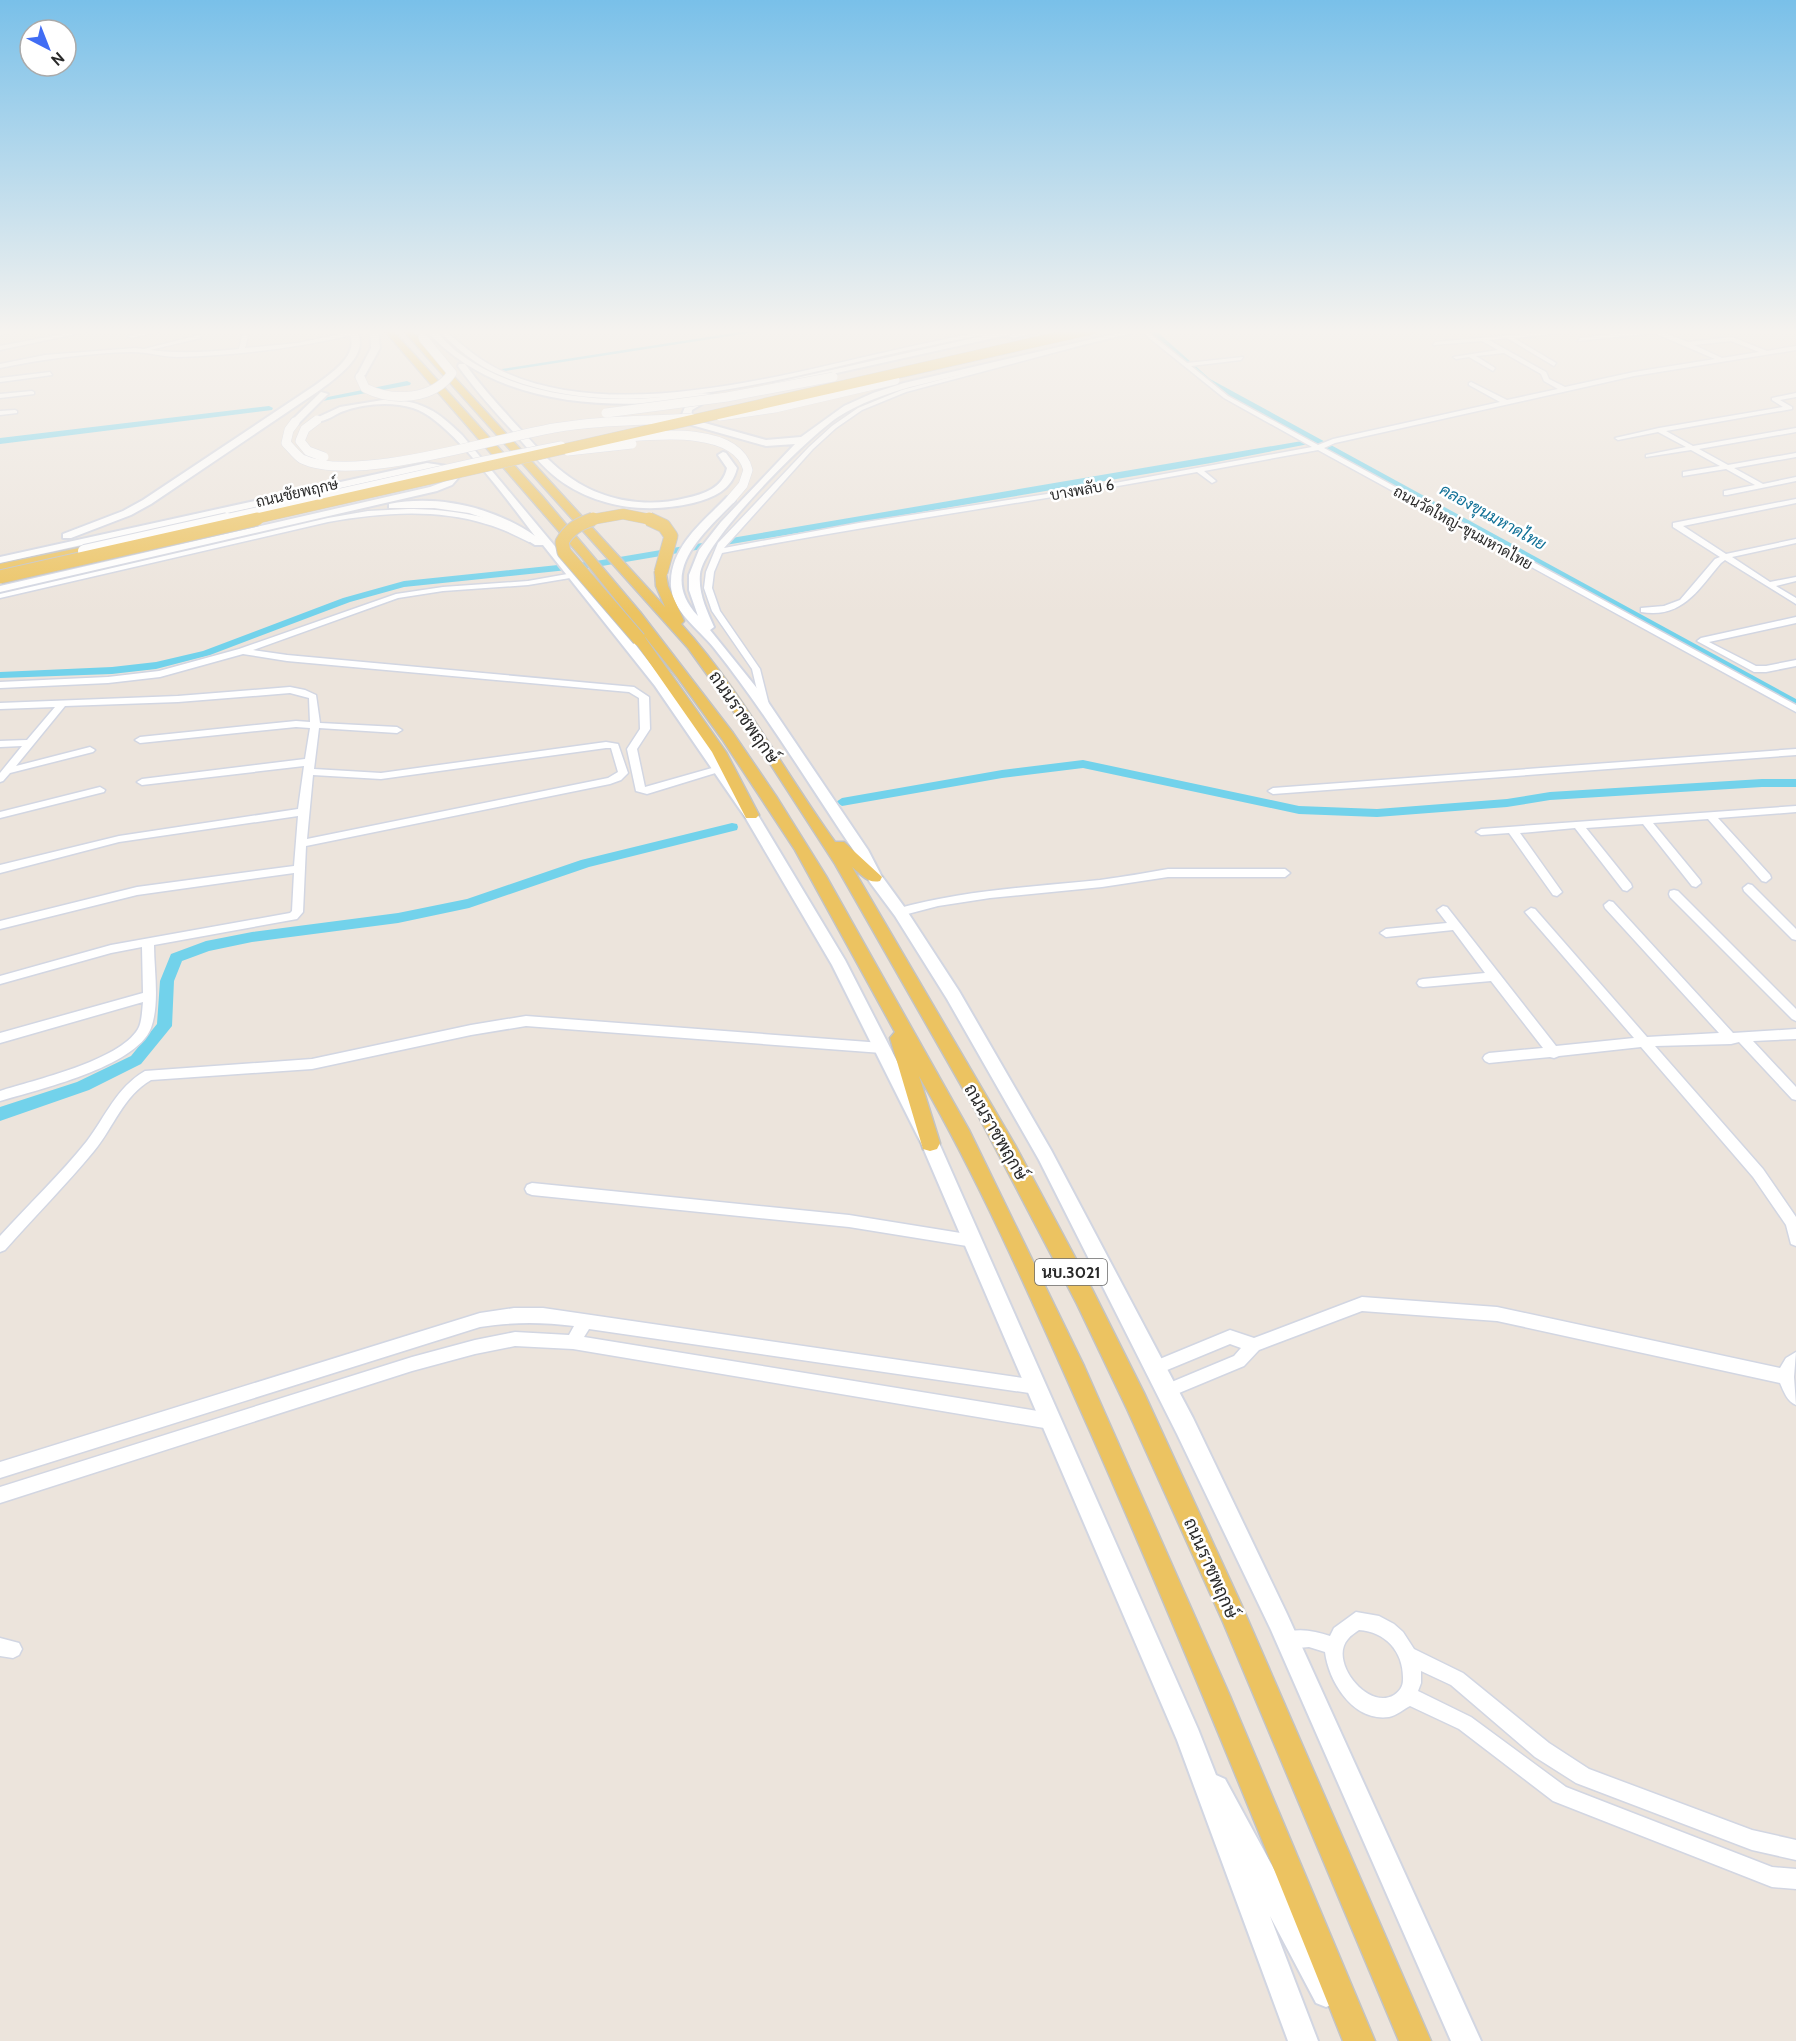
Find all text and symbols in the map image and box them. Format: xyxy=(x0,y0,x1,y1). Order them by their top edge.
north arrow xyxy=(18,18,78,78)
text: N xyxy=(47,48,68,70)
street label: ถนนชัยพฤกษ์ xyxy=(254,474,341,511)
street label: บางพลับ 6 xyxy=(1049,476,1115,504)
water label: คลองขุนมหาดไทย xyxy=(1436,478,1550,556)
street label: ถนนวัดใหญ่-ขุนมหาดไทย xyxy=(1389,481,1536,575)
street label: ถนนราชพฤกษ์ xyxy=(704,665,786,768)
street label: ถนนราชพฤกษ์ xyxy=(960,1079,1035,1185)
road number: นบ.3021 xyxy=(1035,1259,1107,1285)
street label: ถนนราชพฤกษ์ xyxy=(1179,1514,1245,1622)

